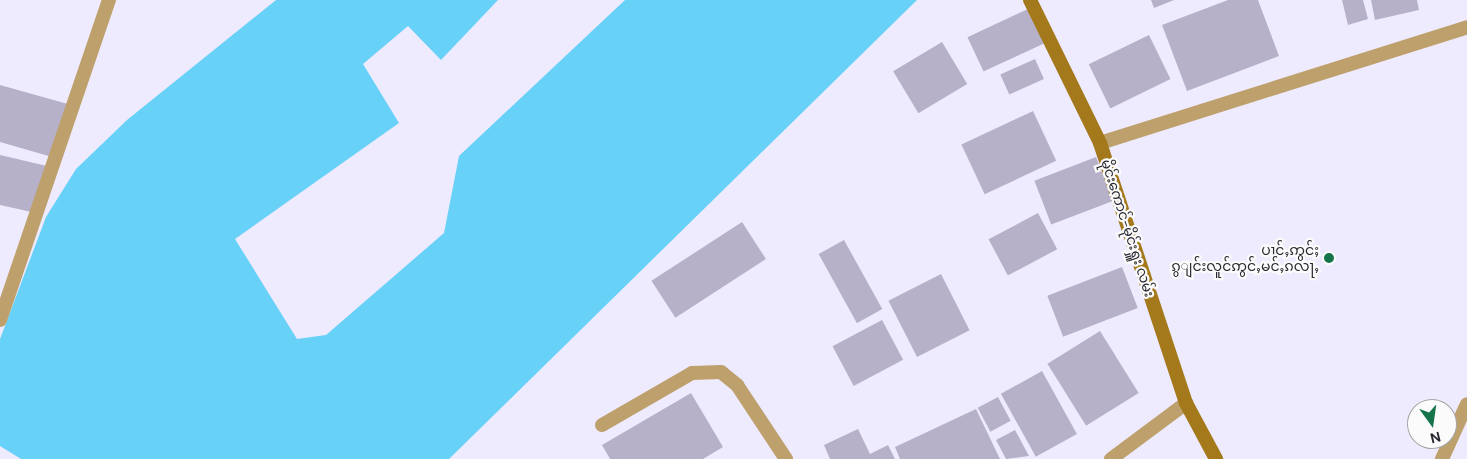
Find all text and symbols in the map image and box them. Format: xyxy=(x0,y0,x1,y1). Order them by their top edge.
street label: မိုင်းကောင်-မိုင်းရှူး လမ်း xyxy=(1098,157,1158,299)
place label: ပၢင်ႇဢွင်ႈ ၵွျင်းလူင်ဢွင်ႇမင်ႇၵလႃႇ xyxy=(1171,242,1319,274)
marker: ပၢင်ႇဢွင်ႈ ၵွျင်းလူင်ဢွင်ႇမင်ႇၵလႃႇ xyxy=(1323,252,1335,264)
north arrow xyxy=(1407,399,1457,449)
text: N xyxy=(1428,428,1443,448)

